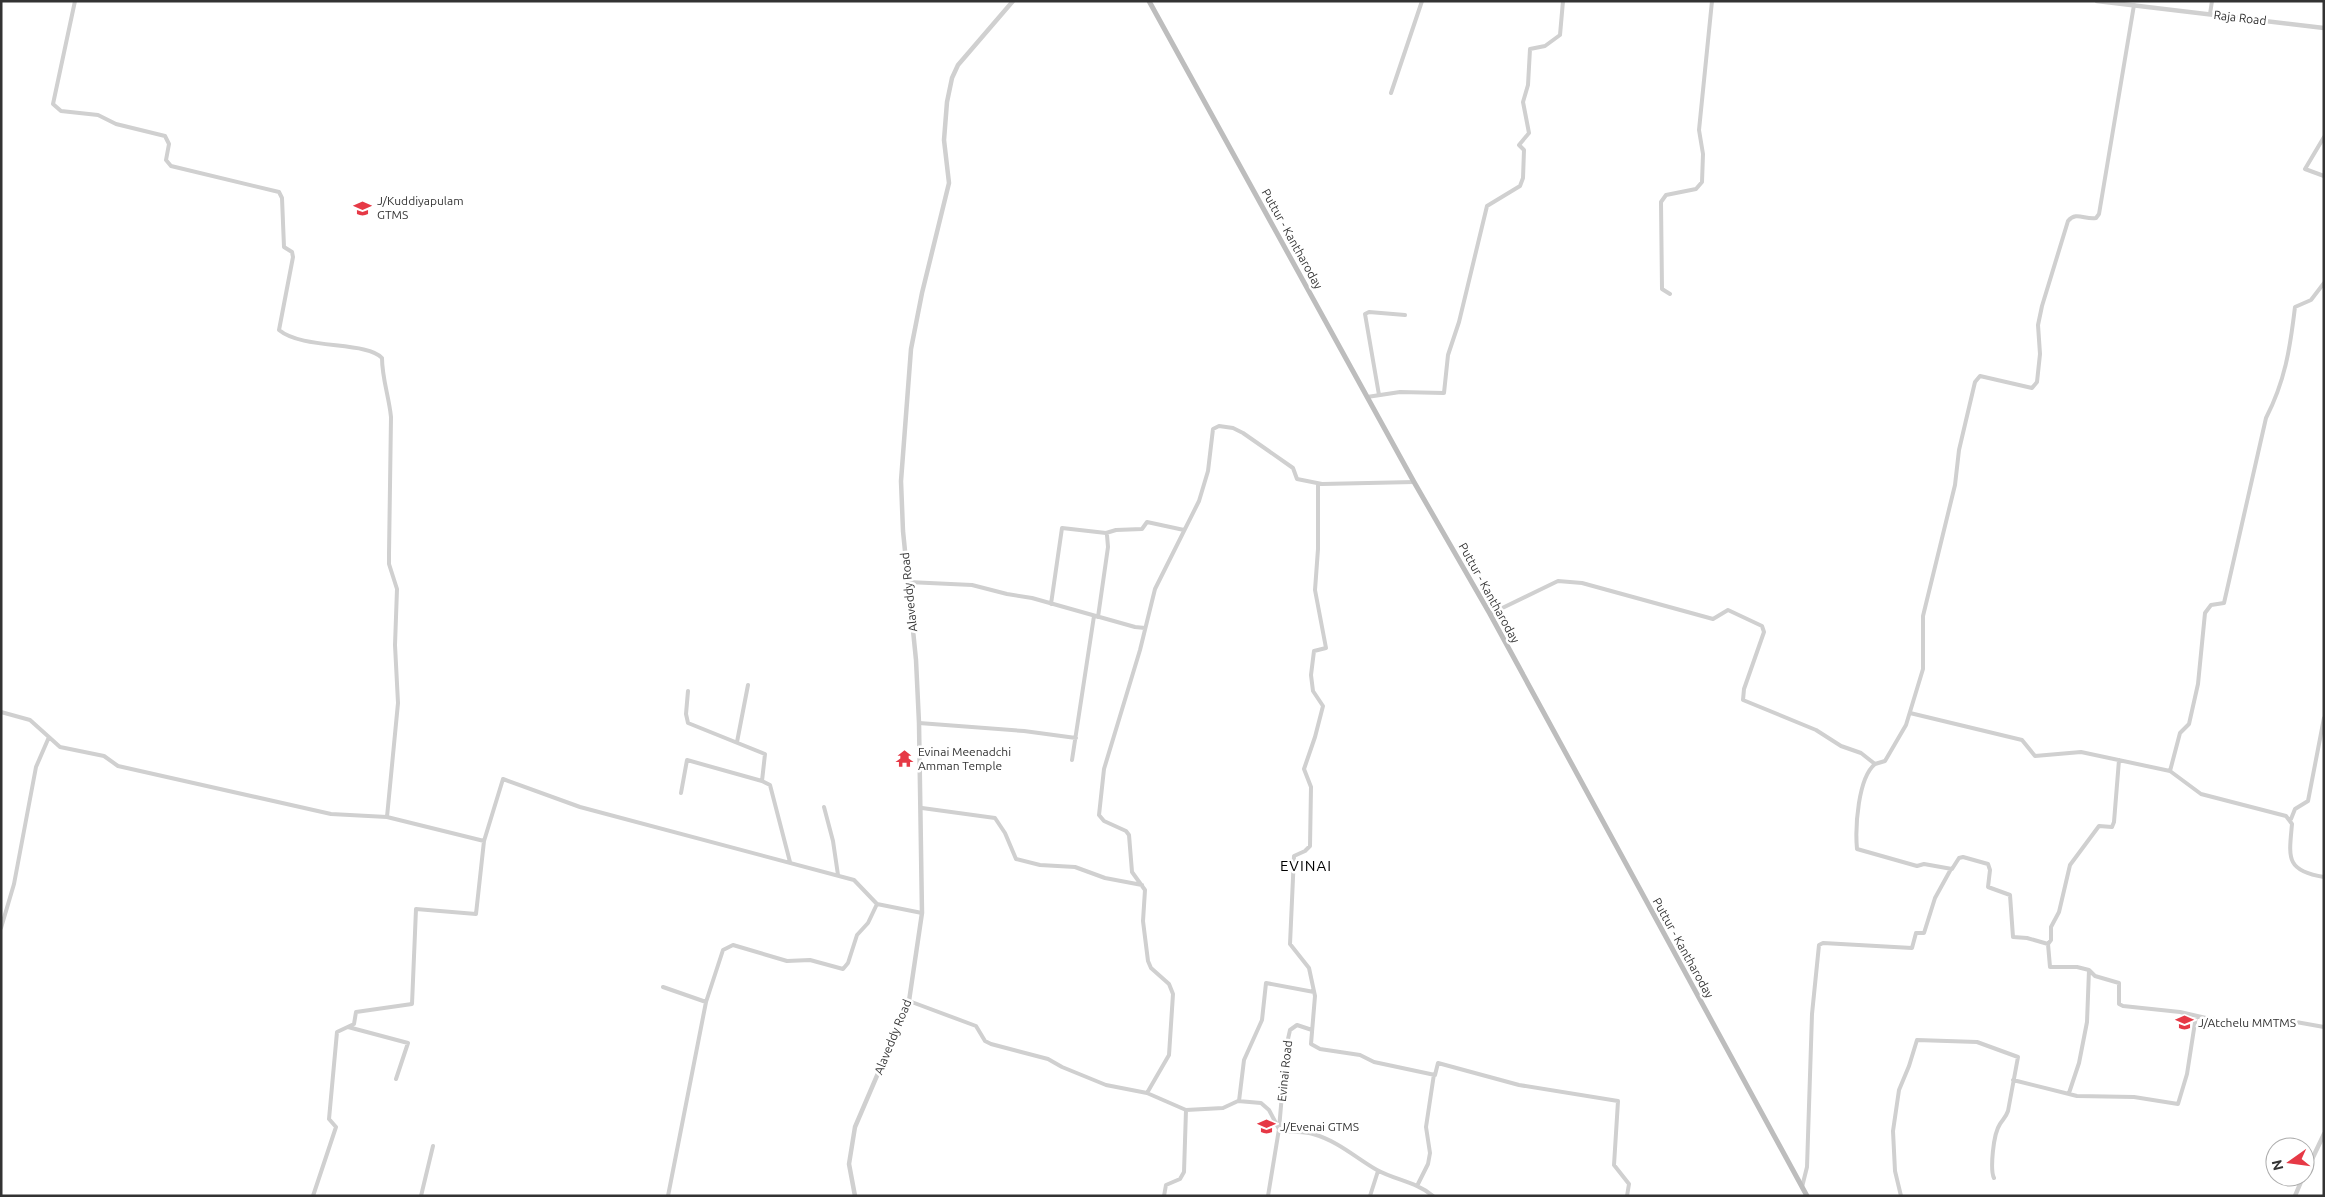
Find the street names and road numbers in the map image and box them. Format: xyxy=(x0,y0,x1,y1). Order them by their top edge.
street label: Raja Road xyxy=(2213,8,2267,27)
street label: Puttur - Kantharoday xyxy=(1260,186,1325,291)
street label: Puttur - Kantharoday xyxy=(1457,540,1522,645)
street label: Alaveddy Road xyxy=(898,552,919,632)
street label: Puttur - Kantharoday xyxy=(1651,895,1716,1000)
street label: Alaveddy Road xyxy=(872,997,914,1076)
street label: Evinai Road xyxy=(1275,1040,1294,1102)

